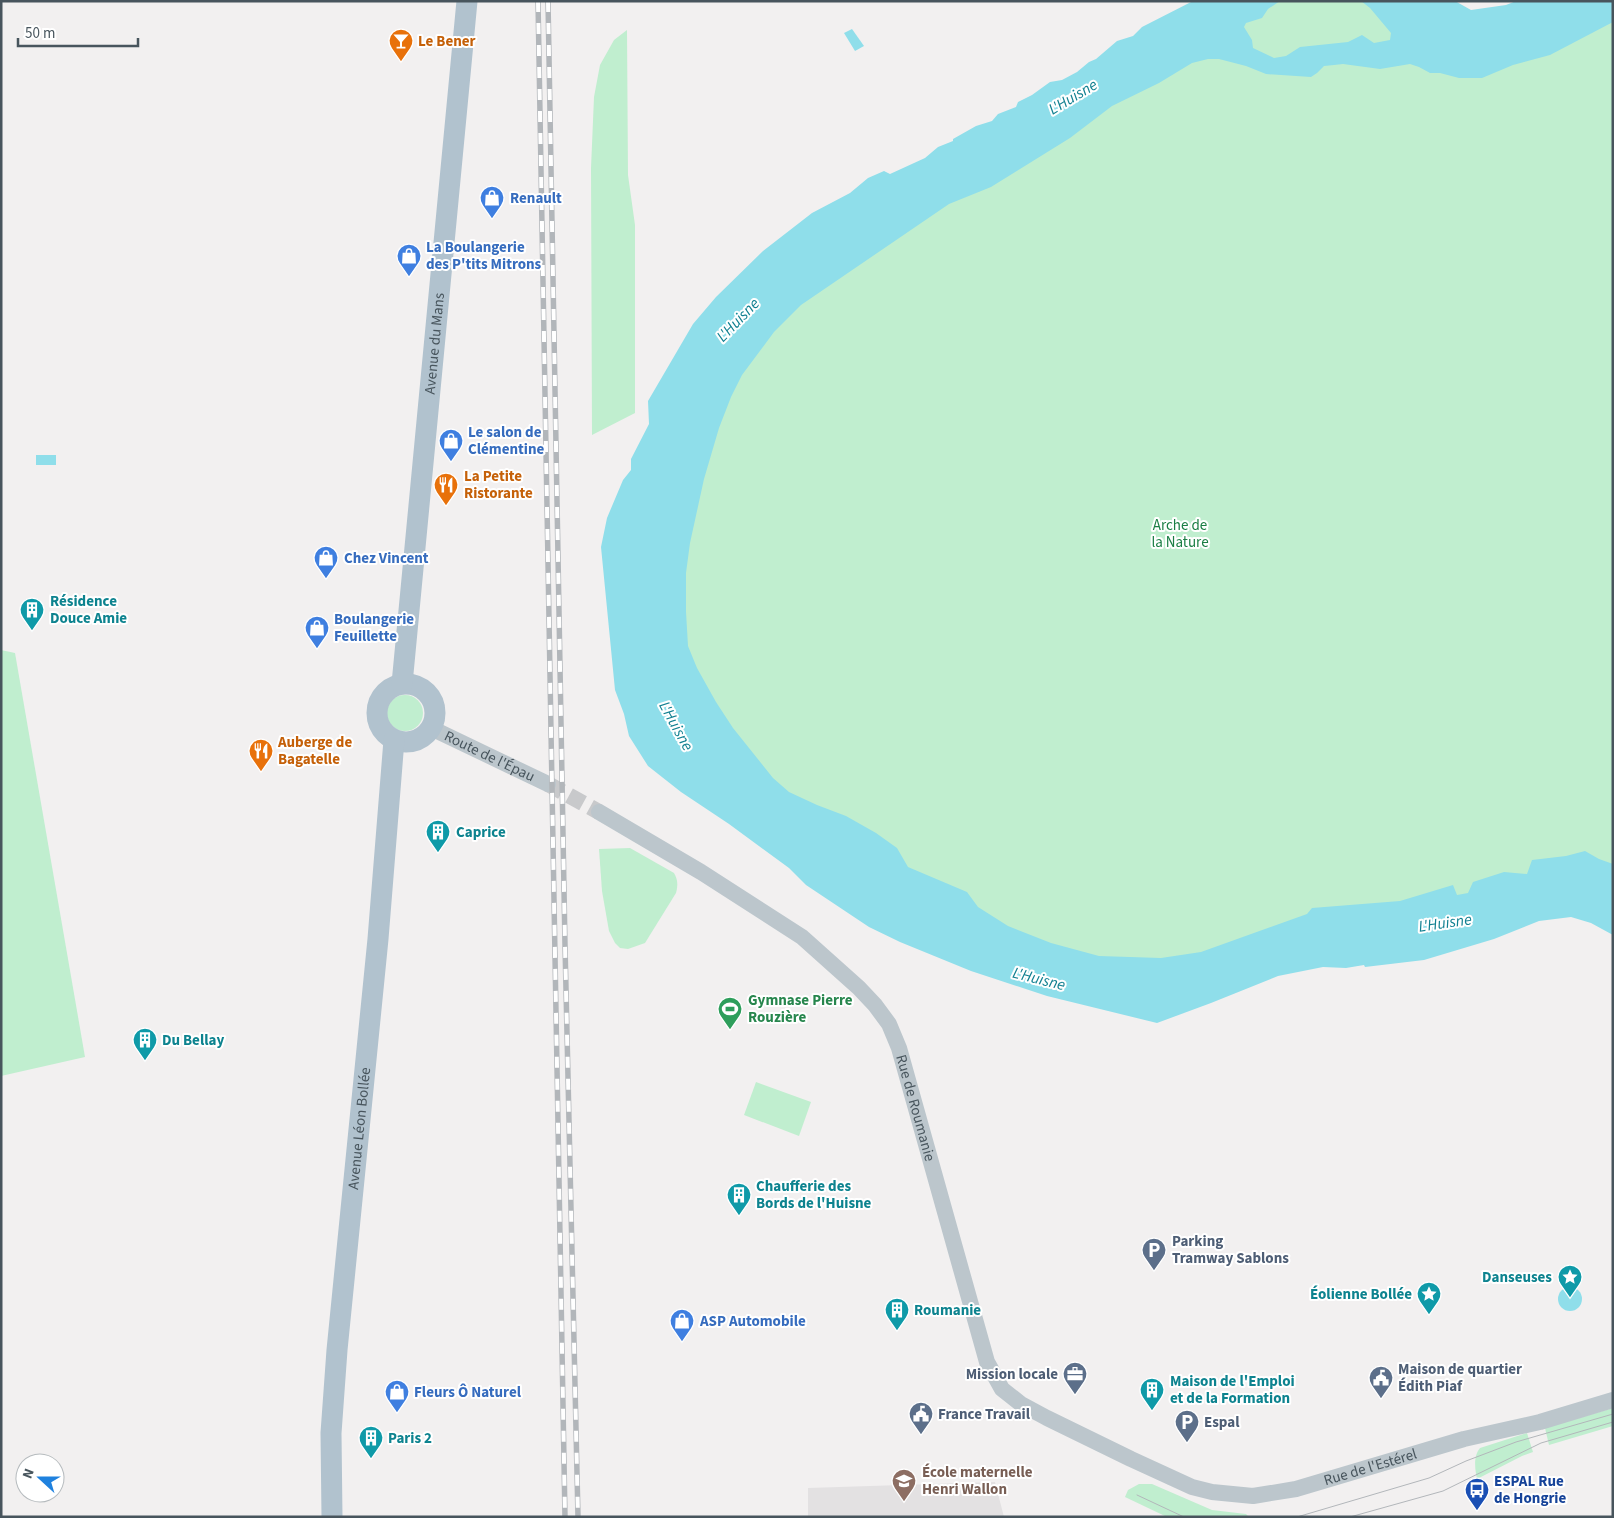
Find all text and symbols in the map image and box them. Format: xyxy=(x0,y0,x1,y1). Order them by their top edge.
scale bar xyxy=(18,15,138,47)
text: 50 m xyxy=(25,23,55,44)
bar icon: Le Bener xyxy=(388,28,414,62)
place label: Le Bener xyxy=(418,31,476,52)
water label: L'Huisne xyxy=(1044,74,1102,120)
shop icon: Renault xyxy=(479,185,505,219)
place label: Renault xyxy=(510,188,562,209)
place label: La Boulangerie des P'tits Mitrons xyxy=(426,237,542,275)
shop icon: La Boulangerie des P'tits Mitrons xyxy=(396,243,422,277)
street label: Avenue du Mans xyxy=(419,292,450,395)
water label: L'Huisne xyxy=(711,293,765,347)
place label: Le salon de Clémentine xyxy=(468,422,544,460)
shop icon: Le salon de Clémentine xyxy=(438,428,464,462)
place label: La Petite Ristorante xyxy=(464,466,533,504)
restaurant icon: La Petite Ristorante xyxy=(433,472,459,506)
park label: Arche de la Nature xyxy=(1151,515,1209,553)
shop icon: Chez Vincent xyxy=(313,545,339,579)
place label: Chez Vincent xyxy=(344,548,429,569)
place label: Résidence Douce Amie xyxy=(50,591,127,629)
building icon: Résidence Douce Amie xyxy=(19,597,45,631)
place label: Boulangerie Feuillette xyxy=(334,609,414,647)
shop icon: Boulangerie Feuillette xyxy=(304,615,330,649)
water label: L'Huisne xyxy=(653,697,699,755)
street label: Route de l'Épau xyxy=(441,725,538,787)
place label: Auberge de Bagatelle xyxy=(277,732,352,770)
restaurant icon: Auberge de Bagatelle xyxy=(248,738,274,772)
building icon: Caprice xyxy=(425,819,451,853)
place label: Caprice xyxy=(456,822,506,843)
water label: L'Huisne xyxy=(1417,908,1473,938)
water label: L'Huisne xyxy=(1010,962,1068,996)
place label: Gymnase Pierre Rouzière xyxy=(748,990,853,1028)
sports icon: Gymnase Pierre Rouzière xyxy=(717,996,743,1030)
building icon: Du Bellay xyxy=(132,1027,158,1061)
place label: Du Bellay xyxy=(162,1030,224,1051)
street label: Rue de Roumanie xyxy=(891,1052,941,1164)
street label: Avenue Léon Bollée xyxy=(343,1066,376,1190)
place label: Chaufferie des Bords de l'Huisne xyxy=(756,1176,872,1214)
building icon: Chaufferie des Bords de l'Huisne xyxy=(726,1182,752,1216)
place label: Parking Tramway Sablons xyxy=(1172,1231,1289,1269)
parking icon: Parking Tramway Sablons xyxy=(1141,1237,1167,1271)
place icon: Danseuses xyxy=(1557,1264,1583,1298)
place label: Danseuses xyxy=(1482,1267,1552,1288)
place icon: Éolienne Bollée xyxy=(1416,1281,1442,1315)
place label: Éolienne Bollée xyxy=(1310,1284,1412,1305)
building icon: Roumanie xyxy=(884,1297,910,1331)
place label: Roumanie xyxy=(914,1300,981,1321)
shop icon: ASP Automobile xyxy=(669,1308,695,1342)
place label: ASP Automobile xyxy=(699,1311,806,1332)
place label: Maison de quartier Édith Piaf xyxy=(1398,1359,1522,1397)
office icon: Mission locale xyxy=(1062,1361,1088,1395)
place label: Mission locale xyxy=(966,1364,1058,1385)
public building icon: Maison de quartier Édith Piaf xyxy=(1368,1365,1394,1399)
place label: Maison de l'Emploi et de la Formation xyxy=(1170,1371,1295,1409)
building icon: Maison de l'Emploi et de la Formation xyxy=(1139,1377,1165,1411)
shop icon: Fleurs Ô Naturel xyxy=(384,1379,410,1413)
place label: Fleurs Ô Naturel xyxy=(414,1382,522,1403)
public building icon: France Travail xyxy=(908,1401,934,1435)
place label: France Travail xyxy=(938,1404,1031,1425)
parking icon: Espal xyxy=(1174,1409,1200,1443)
place label: Espal xyxy=(1204,1412,1240,1433)
building icon: Paris 2 xyxy=(358,1425,384,1459)
place label: Paris 2 xyxy=(388,1428,432,1449)
street label: Rue de l'Estérel xyxy=(1321,1443,1419,1491)
north arrow xyxy=(15,1453,65,1503)
place label: École maternelle Henri Wallon xyxy=(922,1462,1033,1500)
text: N xyxy=(18,1466,40,1482)
school or university icon: École maternelle Henri Wallon xyxy=(891,1468,917,1502)
place label: ESPAL Rue de Hongrie xyxy=(1494,1471,1567,1509)
bus stop icon: ESPAL Rue de Hongrie xyxy=(1464,1477,1490,1511)

